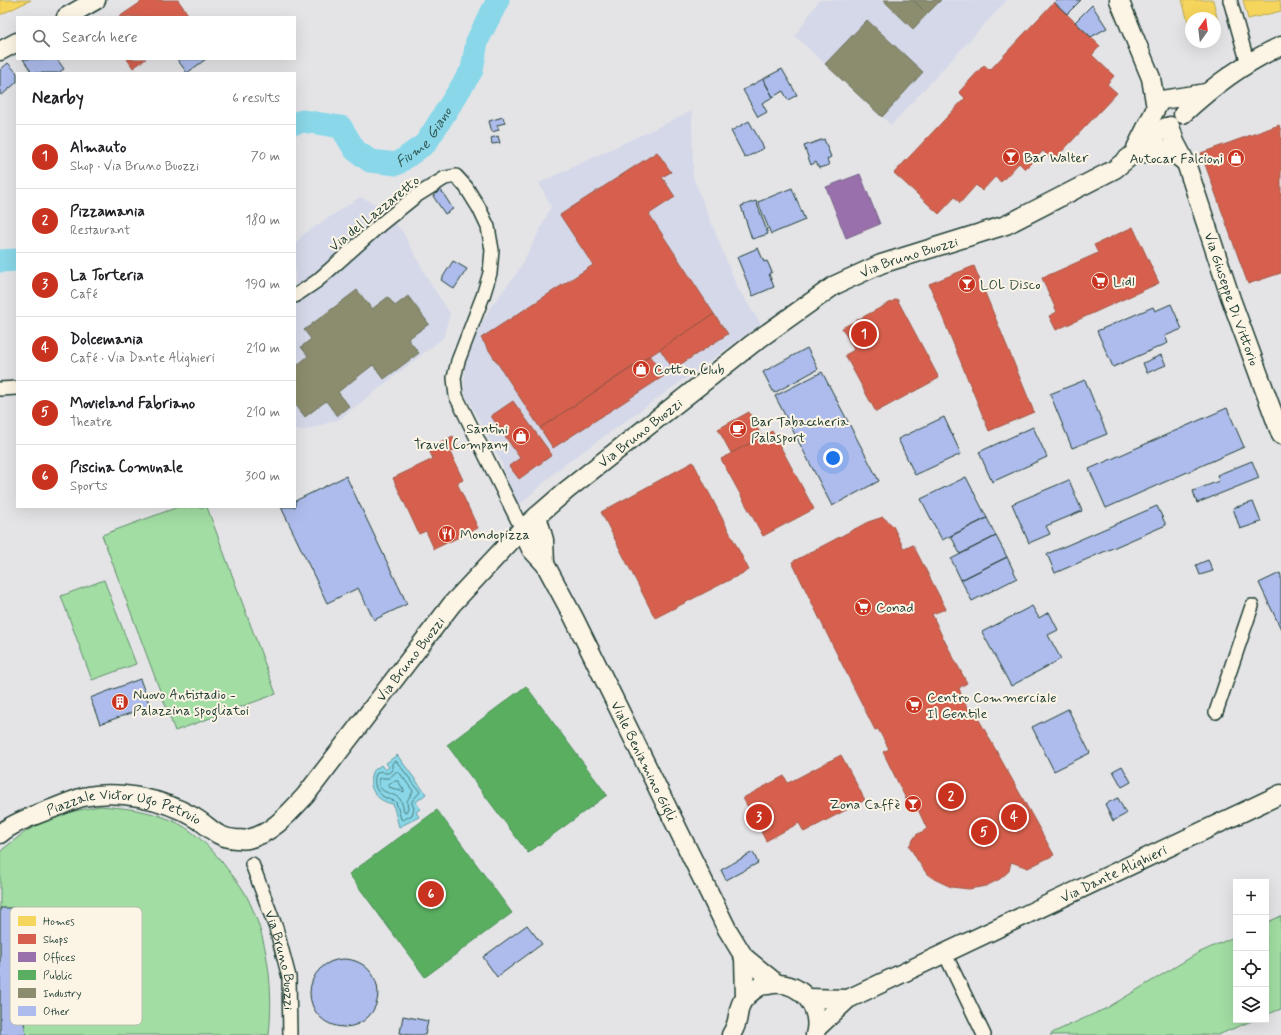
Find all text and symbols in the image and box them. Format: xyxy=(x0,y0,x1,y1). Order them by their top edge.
north arrow xyxy=(1185,12,1221,48)
search box xyxy=(16,16,296,60)
icon: search xyxy=(30,27,52,49)
text: Search here xyxy=(62,28,138,48)
text: Nearby xyxy=(32,87,84,109)
text: 6 results xyxy=(232,90,280,107)
water label: Fiume Giano xyxy=(392,102,458,173)
text: Almauto xyxy=(70,138,126,158)
bar icon: Bar Walter xyxy=(1001,147,1021,167)
text: 1 xyxy=(42,148,48,165)
text: 70 m xyxy=(251,148,280,165)
shop icon: Autocar Falcioni xyxy=(1226,148,1246,168)
place label: Bar Walter xyxy=(1024,149,1089,167)
place label: Autocar Falcioni xyxy=(1129,150,1223,168)
text: Shop · Via Bruno Buozzi xyxy=(70,158,199,175)
street label: Via del Lazzaretto xyxy=(326,172,424,256)
text: Pizzamania xyxy=(70,202,145,222)
text: 2 xyxy=(42,212,48,229)
text: 180 m xyxy=(245,212,280,229)
text: Restaurant xyxy=(70,222,130,239)
street label: Via Giuseppe Di Vittorio xyxy=(1200,230,1263,369)
street label: Via Bruno Buozzi xyxy=(857,233,960,282)
text: La Torteria xyxy=(70,266,144,286)
supermarket icon: Lidl xyxy=(1090,271,1110,291)
place label: Lidl xyxy=(1113,273,1135,291)
bar icon: LOL Disco xyxy=(957,274,977,294)
text: 3 xyxy=(42,276,48,293)
text: 190 m xyxy=(245,276,280,293)
place label: LOL Disco xyxy=(980,276,1041,294)
text: Café xyxy=(70,286,97,303)
pin: 1 xyxy=(851,319,877,349)
text: Dolcemania xyxy=(70,330,143,350)
text: 4 xyxy=(41,340,49,357)
text: 210 m xyxy=(246,340,280,357)
text: Café · Via Dante Alighieri xyxy=(70,350,215,367)
shop icon: Cotton Club xyxy=(631,359,651,379)
place label: Cotton Club xyxy=(654,361,725,379)
text: Movieland Fabriano xyxy=(70,394,195,414)
street label: Via Bruno Buozzi xyxy=(595,395,686,472)
text: 5 xyxy=(41,404,49,421)
text: 210 m xyxy=(246,404,280,421)
place label: Bar Tabaccheria Palasport xyxy=(751,413,849,447)
text: Theatre xyxy=(70,414,112,431)
cafe icon: Bar Tabaccheria Palasport xyxy=(728,419,748,439)
place label: Santini Travel Company xyxy=(414,420,508,454)
shop icon: Santini Travel Company xyxy=(511,426,531,446)
your location xyxy=(823,448,843,468)
text: Piscina Comunale xyxy=(70,458,183,478)
text: 6 xyxy=(42,468,48,485)
text: 300 m xyxy=(245,468,280,485)
text: Sports xyxy=(70,478,108,495)
restaurant icon: Mondopizza xyxy=(437,524,457,544)
place label: Mondopizza xyxy=(460,526,530,544)
supermarket icon: Conad xyxy=(853,597,873,617)
place label: Conad xyxy=(876,599,914,617)
street label: Via Bruno Buozzi xyxy=(373,613,449,706)
place label: Nuovo Antistadio - Palazzina spogliatoi xyxy=(133,686,249,722)
place label: Centro Commerciale Il Gentile xyxy=(927,689,1057,723)
building icon: Nuovo Antistadio - Palazzina spogliatoi xyxy=(110,692,130,712)
supermarket icon: Centro Commerciale Il Gentile xyxy=(904,695,924,715)
street label: Viale Beniamino Gigli xyxy=(606,698,681,824)
pin: 2 xyxy=(938,781,964,811)
street label: Piazzale Victor Ugo Petruio xyxy=(44,786,204,829)
bar icon: Zona Caffè xyxy=(903,794,923,814)
place label: Zona Caffè xyxy=(830,796,900,814)
pin: 3 xyxy=(746,802,772,832)
pin: 4 xyxy=(1001,802,1027,832)
pin: 5 xyxy=(971,817,997,847)
street label: Via Dante Alighieri xyxy=(1058,841,1170,907)
pin: 6 xyxy=(418,879,444,909)
map controls xyxy=(1233,879,1269,1023)
button: + xyxy=(1233,879,1269,915)
legend xyxy=(10,907,142,1025)
street label: Via Bruno Buozzi xyxy=(260,908,298,1010)
text: Homes xyxy=(43,915,75,929)
button: − xyxy=(1233,915,1269,951)
text: Shops xyxy=(43,933,68,947)
text: Offices xyxy=(43,951,75,965)
button: locate xyxy=(1233,951,1269,987)
text: Public xyxy=(43,969,73,983)
text: Industry xyxy=(43,987,82,1001)
button: layers xyxy=(1233,987,1269,1023)
text: Other xyxy=(43,1005,70,1019)

